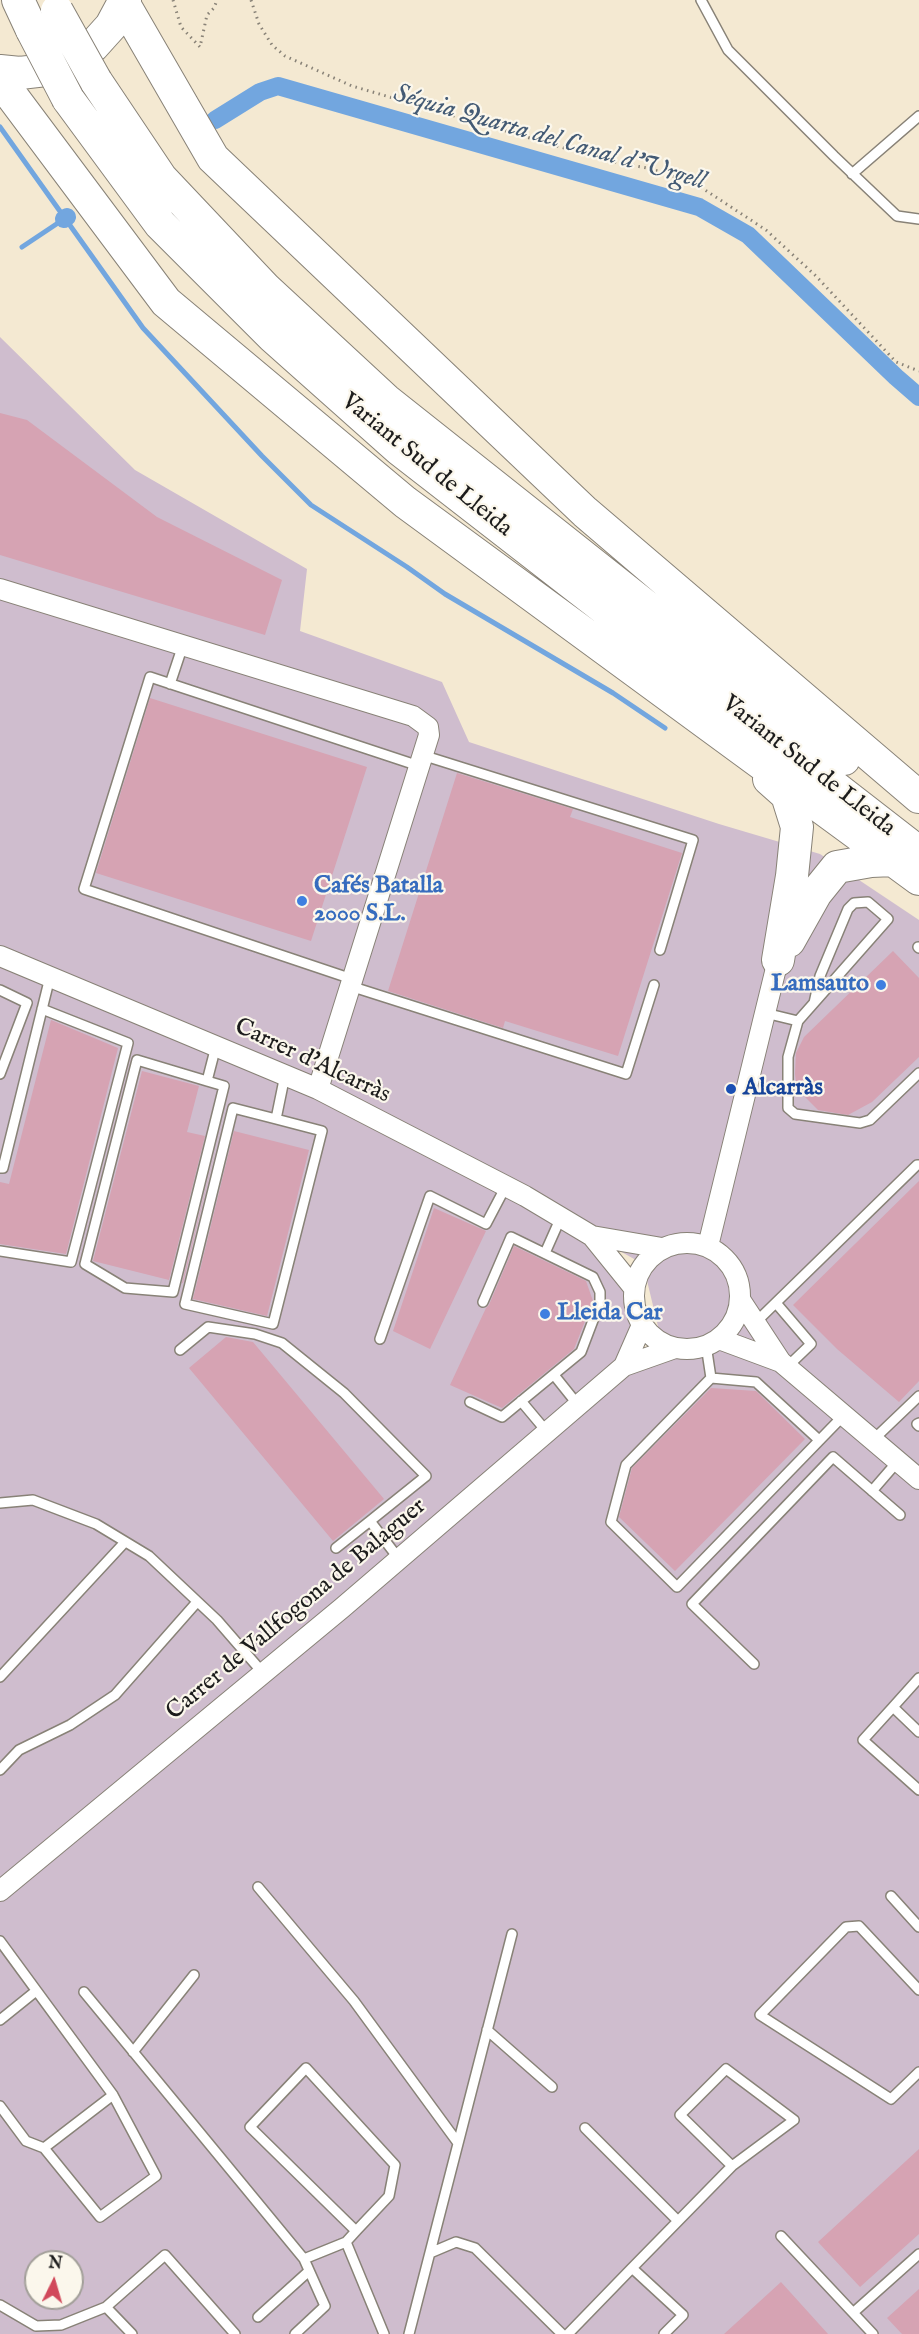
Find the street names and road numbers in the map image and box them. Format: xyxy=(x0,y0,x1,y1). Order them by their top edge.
street label: Variant Sud de Lleida xyxy=(334,388,518,544)
street label: Variant Sud de Lleida xyxy=(716,690,900,844)
street label: Carrer d'Alcarràs xyxy=(230,1013,394,1111)
street label: Carrer de Vallfogona de Balaguer xyxy=(161,1493,433,1727)

